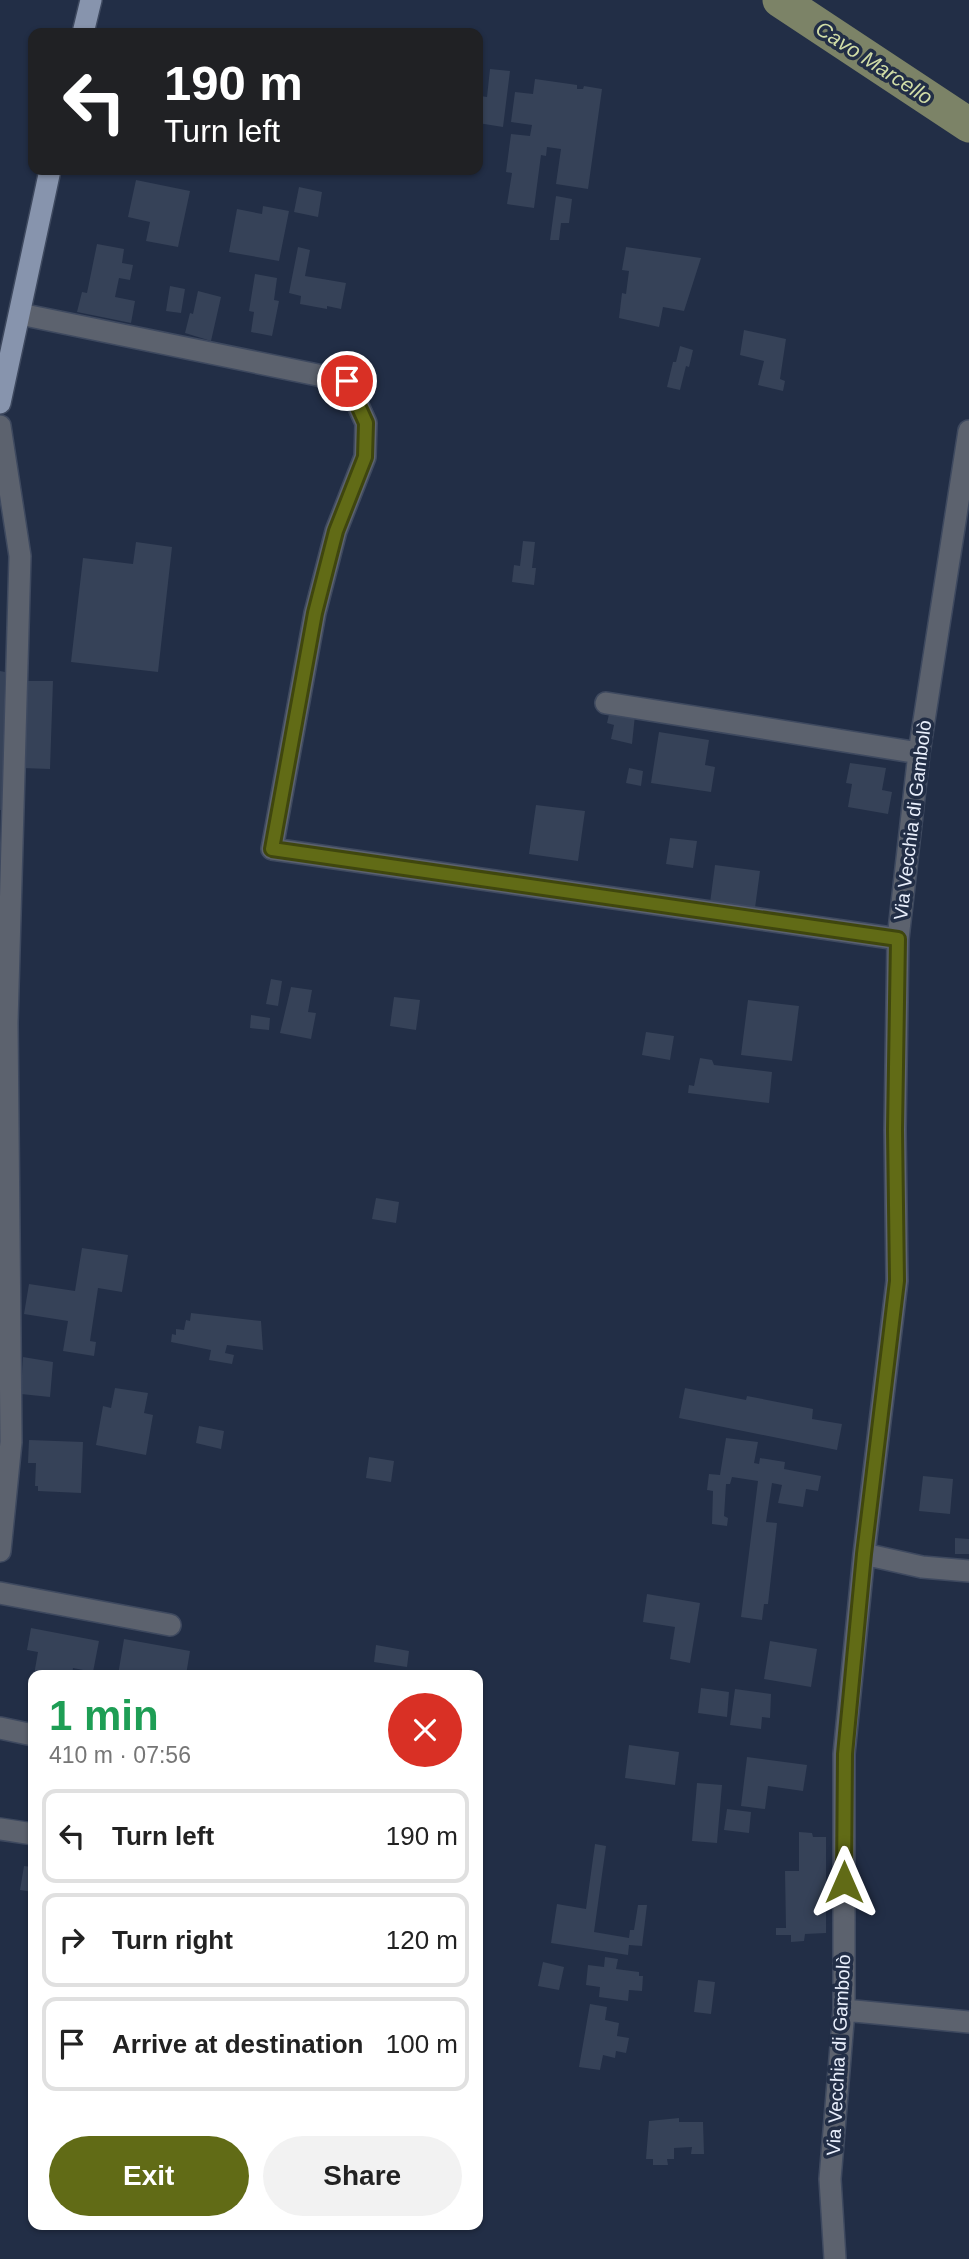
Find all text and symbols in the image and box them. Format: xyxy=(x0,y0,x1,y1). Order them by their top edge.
water label: Cavo Marcello xyxy=(812,16,937,109)
icon: left xyxy=(49,56,140,147)
text: 190 m xyxy=(164,56,303,110)
text: Turn left xyxy=(164,113,280,149)
pin xyxy=(317,351,377,411)
icon: arrive xyxy=(328,362,366,400)
street label: Via Vecchia di Gambolò xyxy=(890,719,935,921)
text: 1 min xyxy=(49,1692,159,1739)
button: close xyxy=(388,1693,462,1767)
text: 410 m · 07:56 xyxy=(49,1742,191,1768)
icon: left xyxy=(53,1817,91,1855)
text: Turn left xyxy=(112,1821,214,1851)
text: 190 m xyxy=(386,1821,458,1851)
position arrow xyxy=(807,1845,881,1919)
icon: right xyxy=(53,1921,91,1959)
text: Turn right xyxy=(112,1925,233,1955)
text: 120 m xyxy=(386,1925,458,1955)
street label: Via Vecchia di Gambolò xyxy=(823,1954,854,2156)
icon: arrive xyxy=(53,2025,91,2063)
text: Arrive at destination xyxy=(112,2029,363,2059)
text: 100 m xyxy=(386,2029,458,2059)
button: Exit xyxy=(49,2136,249,2216)
button: Share xyxy=(263,2136,462,2216)

